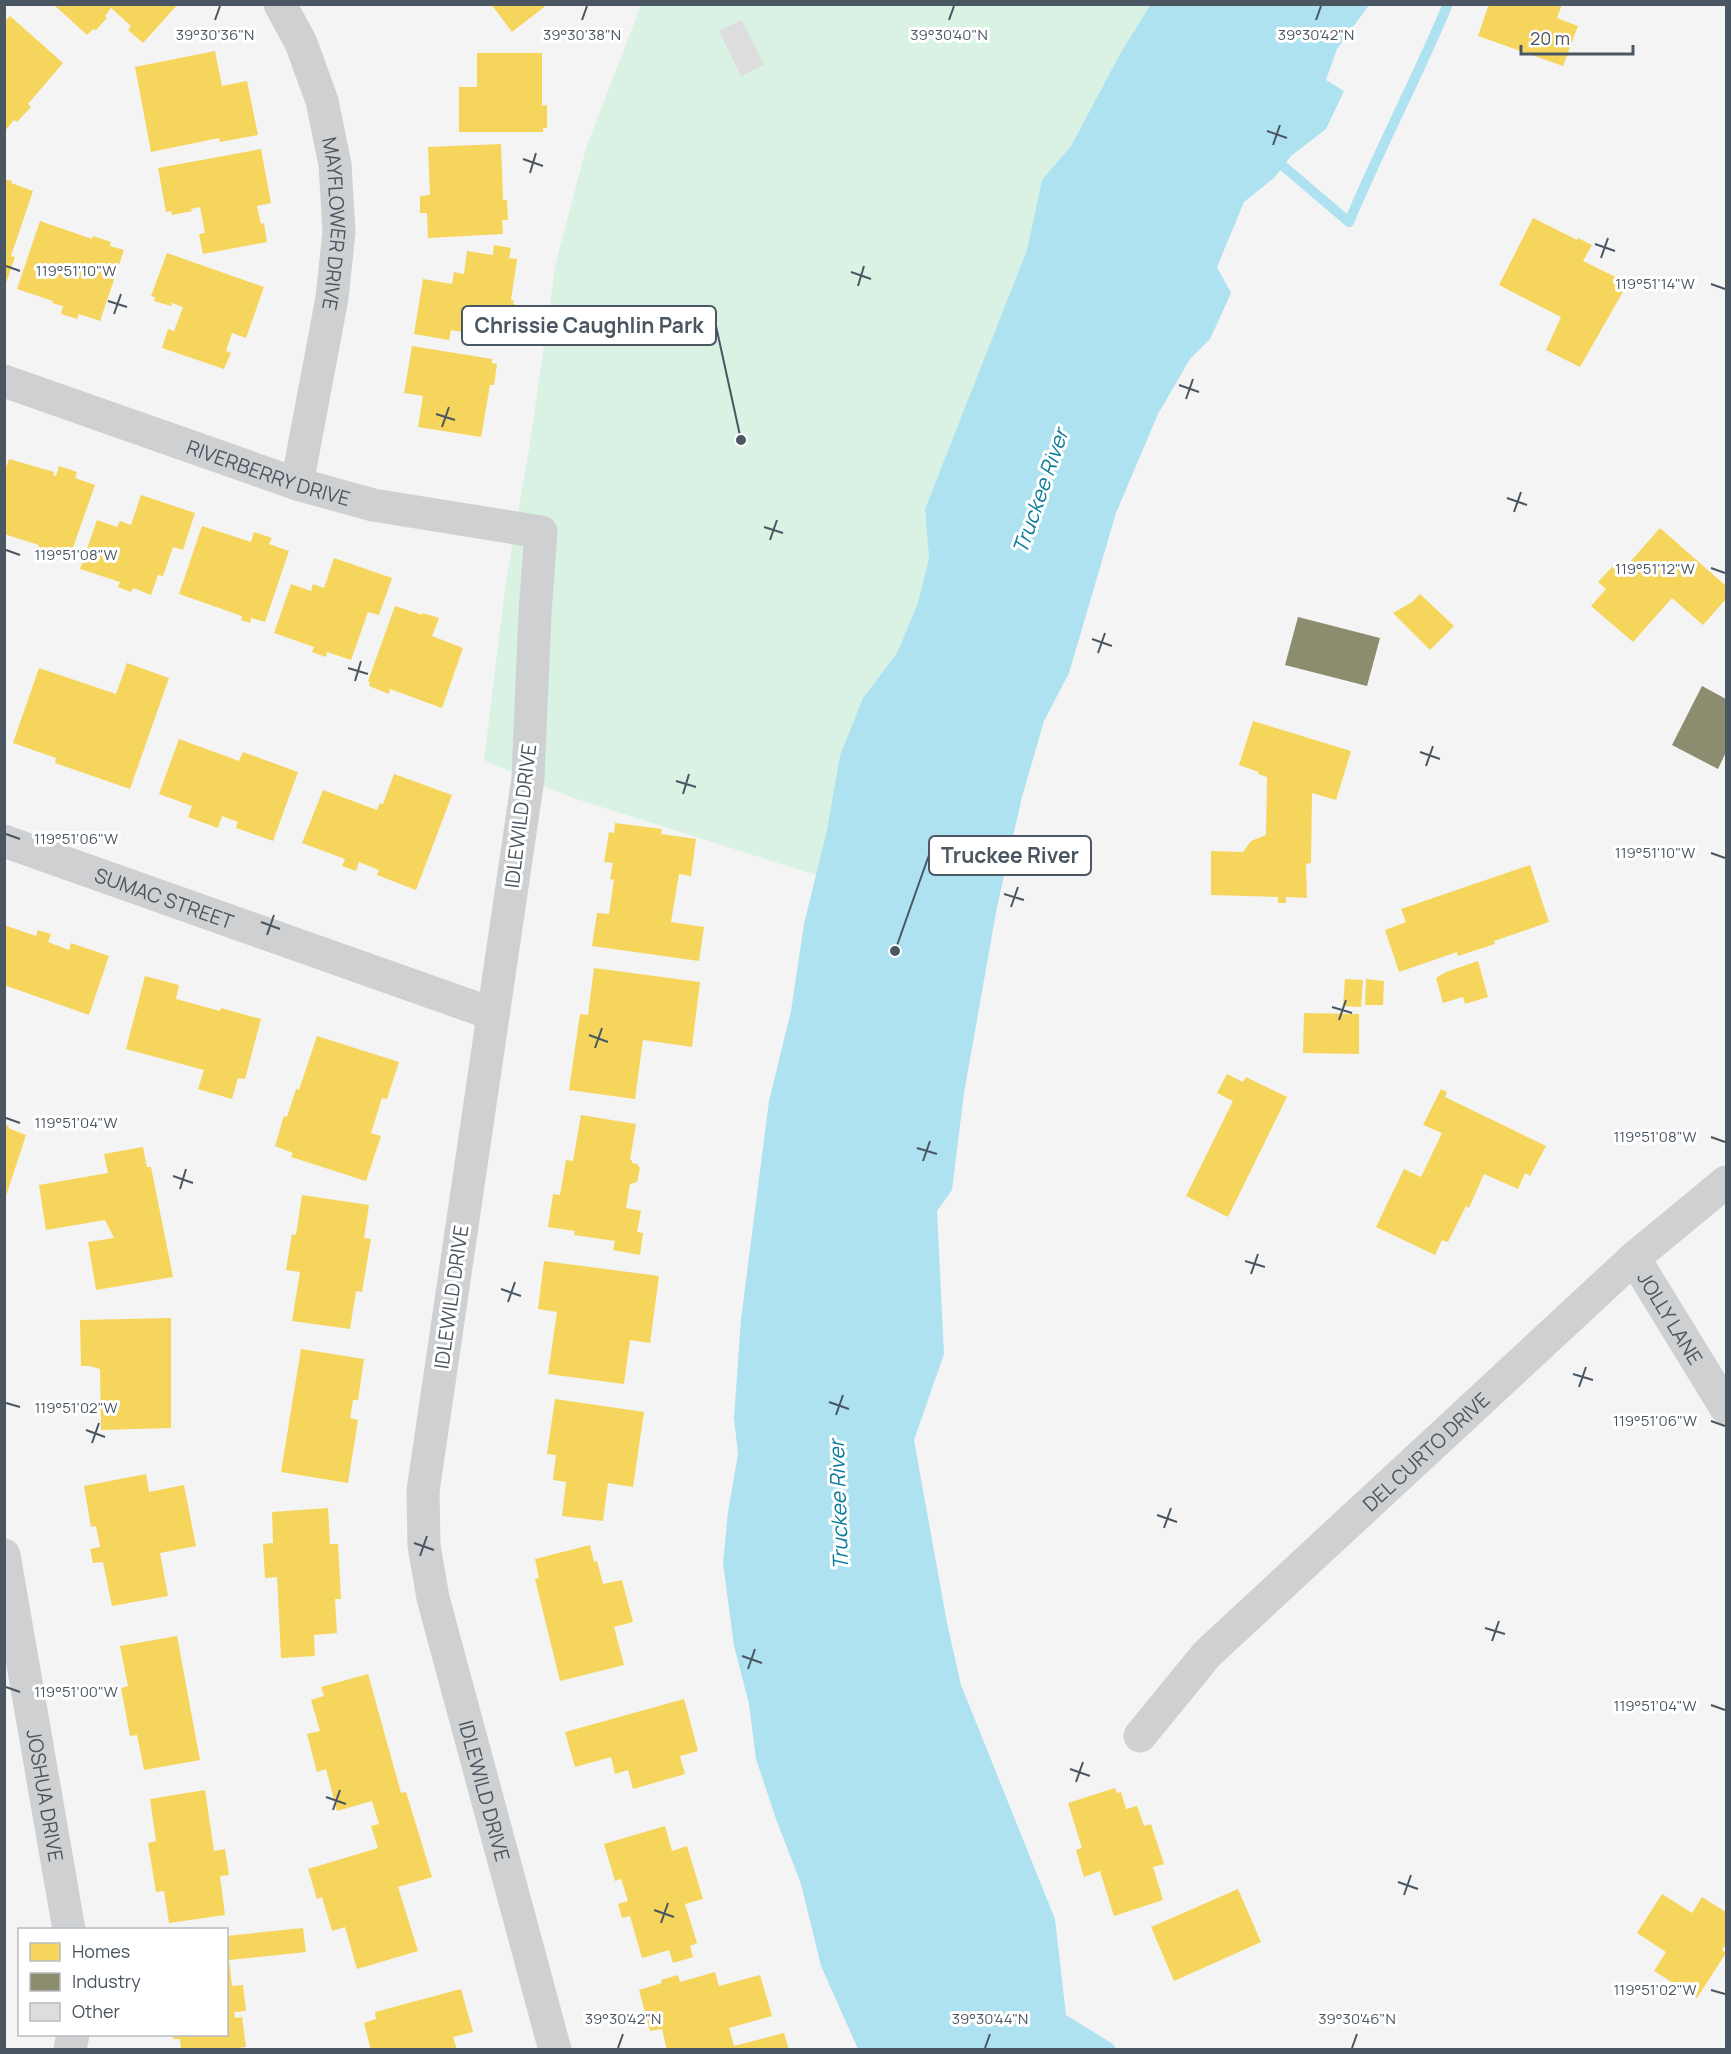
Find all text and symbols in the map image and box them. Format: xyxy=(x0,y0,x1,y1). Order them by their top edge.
scale bar xyxy=(1521,18,1634,56)
text: 39°30'36"N xyxy=(176,24,254,45)
text: 39°30'38"N xyxy=(543,24,621,45)
text: 39°30'40"N xyxy=(910,24,988,45)
text: 39°30'42"N xyxy=(1278,24,1354,45)
text: 20 m xyxy=(1530,26,1570,50)
street label: MAYFLOWER DRIVE xyxy=(316,134,353,313)
text: 119°51'10"W xyxy=(36,260,116,281)
text: 119°51'14"W xyxy=(1615,273,1695,294)
callout: Chrissie Caughlin Park xyxy=(462,306,716,345)
text: Chrissie Caughlin Park xyxy=(474,311,704,339)
water label: Truckee River xyxy=(1006,423,1075,557)
street label: RIVERBERRY DRIVE xyxy=(183,433,353,512)
text: 119°51'08"W xyxy=(34,544,118,565)
text: 119°51'12"W xyxy=(1615,558,1695,579)
street label: IDLEWILD DRIVE xyxy=(498,742,542,890)
text: 119°51'06"W xyxy=(34,828,118,849)
callout: Truckee River xyxy=(929,836,1091,875)
text: Truckee River xyxy=(941,841,1079,869)
text: 119°51'10"W xyxy=(1615,842,1695,863)
street label: SUMAC STREET xyxy=(91,861,237,935)
text: 119°51'04"W xyxy=(35,1112,117,1133)
text: 119°51'08"W xyxy=(1613,1126,1697,1147)
street label: IDLEWILD DRIVE xyxy=(428,1223,474,1371)
street label: JOLLY LANE xyxy=(1632,1266,1709,1369)
street label: DEL CURTO DRIVE xyxy=(1356,1386,1495,1517)
text: 119°51'02"W xyxy=(34,1397,118,1418)
text: 119°51'06"W xyxy=(1613,1410,1697,1431)
water label: Truckee River xyxy=(822,1437,854,1571)
text: 119°51'00"W xyxy=(34,1681,118,1702)
text: 119°51'04"W xyxy=(1614,1695,1696,1716)
street label: IDLEWILD DRIVE xyxy=(453,1717,517,1864)
street label: JOSHUA DRIVE xyxy=(21,1727,70,1864)
legend xyxy=(18,1928,228,2036)
text: Homes xyxy=(72,1939,130,1963)
text: Industry xyxy=(72,1969,141,1993)
text: 119°51'02"W xyxy=(1613,1979,1697,2000)
text: Other xyxy=(72,1999,120,2023)
text: 39°30'42"N xyxy=(585,2008,661,2029)
text: 39°30'44"N xyxy=(952,2008,1028,2029)
text: 39°30'46"N xyxy=(1318,2008,1396,2029)

